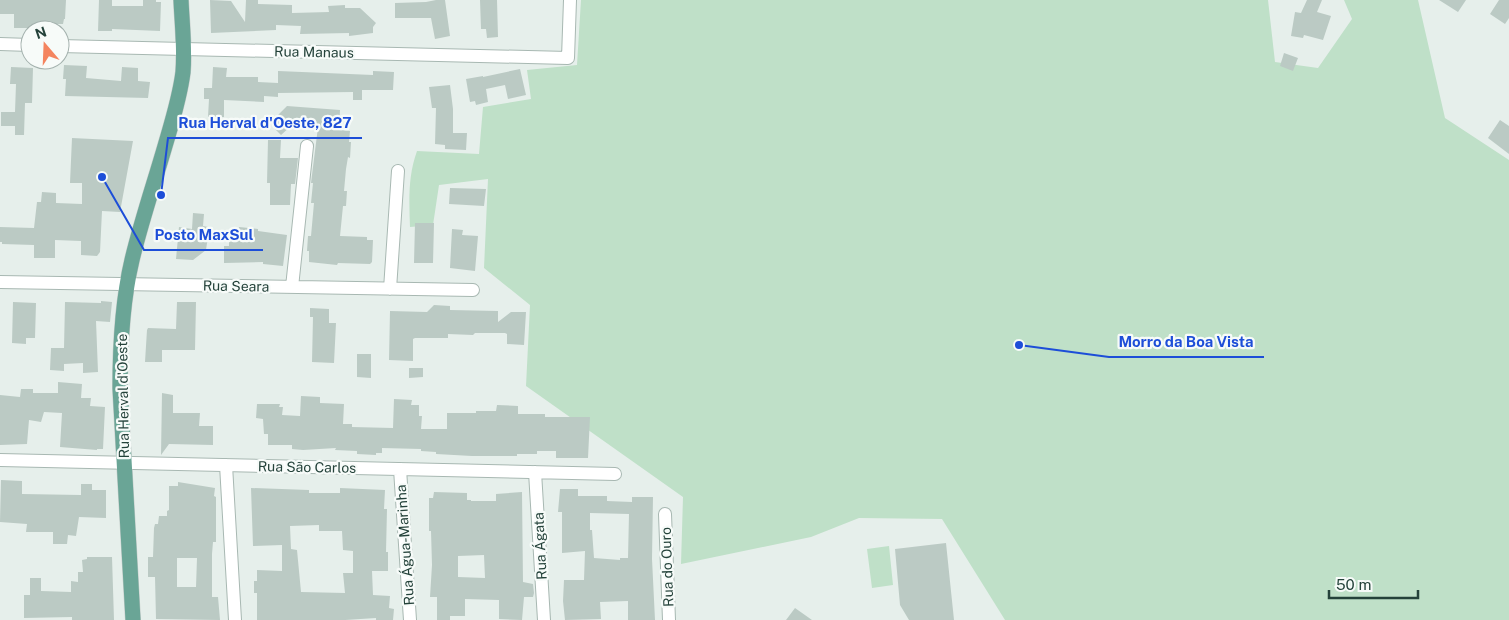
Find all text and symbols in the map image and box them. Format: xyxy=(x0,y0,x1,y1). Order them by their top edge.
north arrow xyxy=(20,20,70,70)
text: N xyxy=(33,23,49,42)
street label: Rua Manaus xyxy=(274,43,354,61)
callout: Rua Herval d'Oeste, 827 xyxy=(168,108,362,138)
text: Rua Herval d'Oeste, 827 xyxy=(178,114,352,131)
callout: Posto MaxSul xyxy=(144,220,263,250)
text: Posto MaxSul xyxy=(155,226,254,243)
street label: Rua Seara xyxy=(203,277,269,295)
callout: Morro da Boa Vista xyxy=(1109,327,1264,357)
street label: Rua Herval d'Oeste xyxy=(114,333,132,459)
text: Morro da Boa Vista xyxy=(1118,333,1254,350)
street label: Rua São Carlos xyxy=(258,458,356,476)
street label: Rua Água-Marinha xyxy=(392,484,417,606)
street label: Rua Ágata xyxy=(529,512,550,580)
street label: Rua do Ouro xyxy=(658,527,676,607)
scale bar xyxy=(1329,568,1418,600)
text: 50 m xyxy=(1336,576,1371,593)

